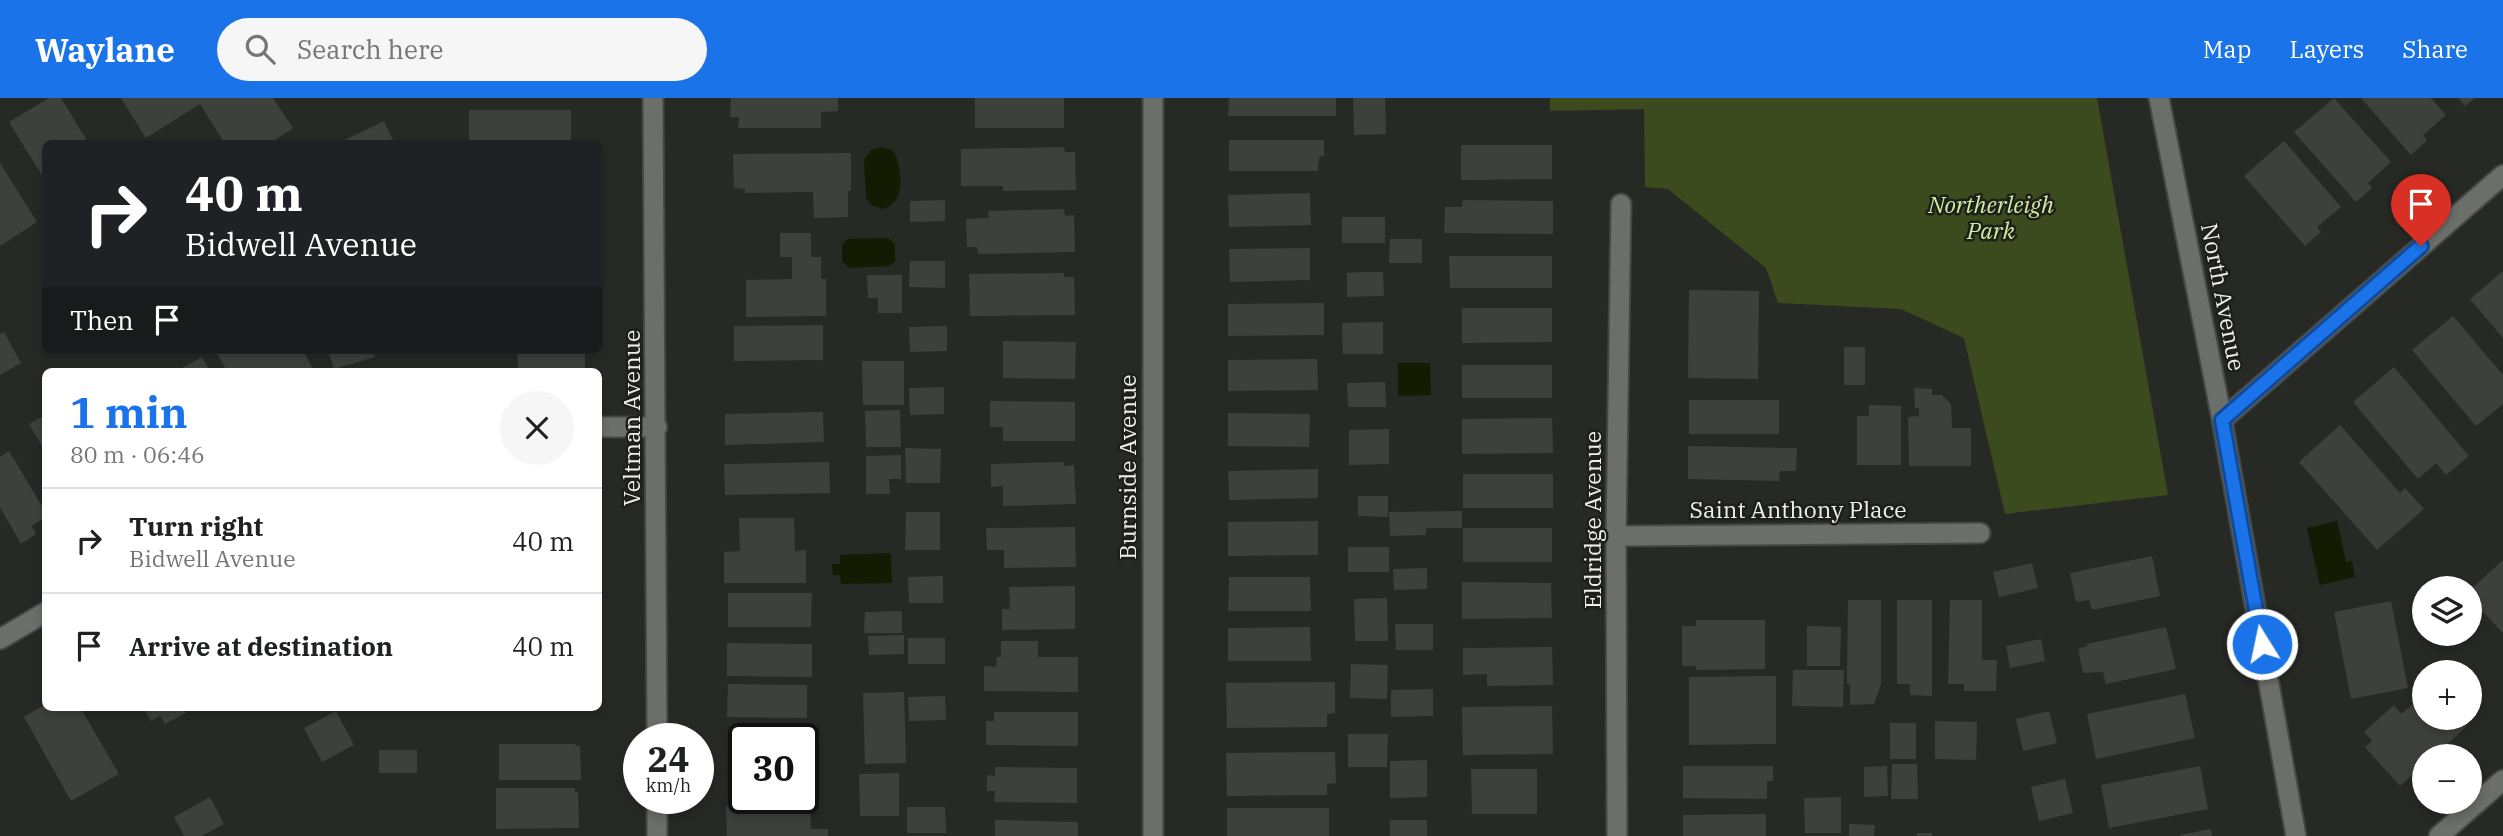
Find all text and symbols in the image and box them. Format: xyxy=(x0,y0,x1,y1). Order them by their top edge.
search box xyxy=(217,18,707,81)
text: Waylane xyxy=(35,28,175,71)
icon: search xyxy=(241,30,279,68)
text: Search here xyxy=(297,32,443,66)
text: Map xyxy=(2203,33,2251,65)
text: Layers xyxy=(2289,33,2364,65)
text: Share xyxy=(2402,33,2468,65)
text: 40 m xyxy=(185,161,303,224)
icon: right xyxy=(70,168,161,259)
pin xyxy=(2391,174,2451,246)
icon: arrive xyxy=(2402,185,2440,223)
park label: Northerleigh Park xyxy=(1927,189,2054,245)
street label: North Avenue xyxy=(2195,220,2253,373)
text: Bidwell Avenue xyxy=(185,223,417,265)
icon: arrive xyxy=(148,301,186,339)
text: Then xyxy=(70,303,134,337)
street label: Veltman Avenue xyxy=(616,330,646,506)
street label: Burnside Avenue xyxy=(1112,374,1142,560)
text: 1 min xyxy=(70,385,188,440)
button: close xyxy=(500,391,574,465)
street label: Eldridge Avenue xyxy=(1577,431,1607,609)
text: 80 m · 06:46 xyxy=(70,439,205,469)
street label: Saint Anthony Place xyxy=(1689,494,1907,524)
text: Turn right xyxy=(129,509,263,543)
icon: right xyxy=(70,522,108,560)
text: 40 m xyxy=(512,524,574,558)
text: Bidwell Avenue xyxy=(129,543,296,573)
map controls xyxy=(2412,576,2482,814)
button: layers xyxy=(2412,576,2482,646)
position arrow xyxy=(2225,607,2299,681)
icon: arrive xyxy=(70,627,108,665)
text: Arrive at destination xyxy=(129,629,393,663)
text: 40 m xyxy=(512,629,574,663)
button: + xyxy=(2412,660,2482,730)
speed limit sign: 30 xyxy=(728,723,819,814)
text: 24 xyxy=(647,736,690,782)
button: − xyxy=(2412,744,2482,814)
text: km/h xyxy=(646,774,691,797)

